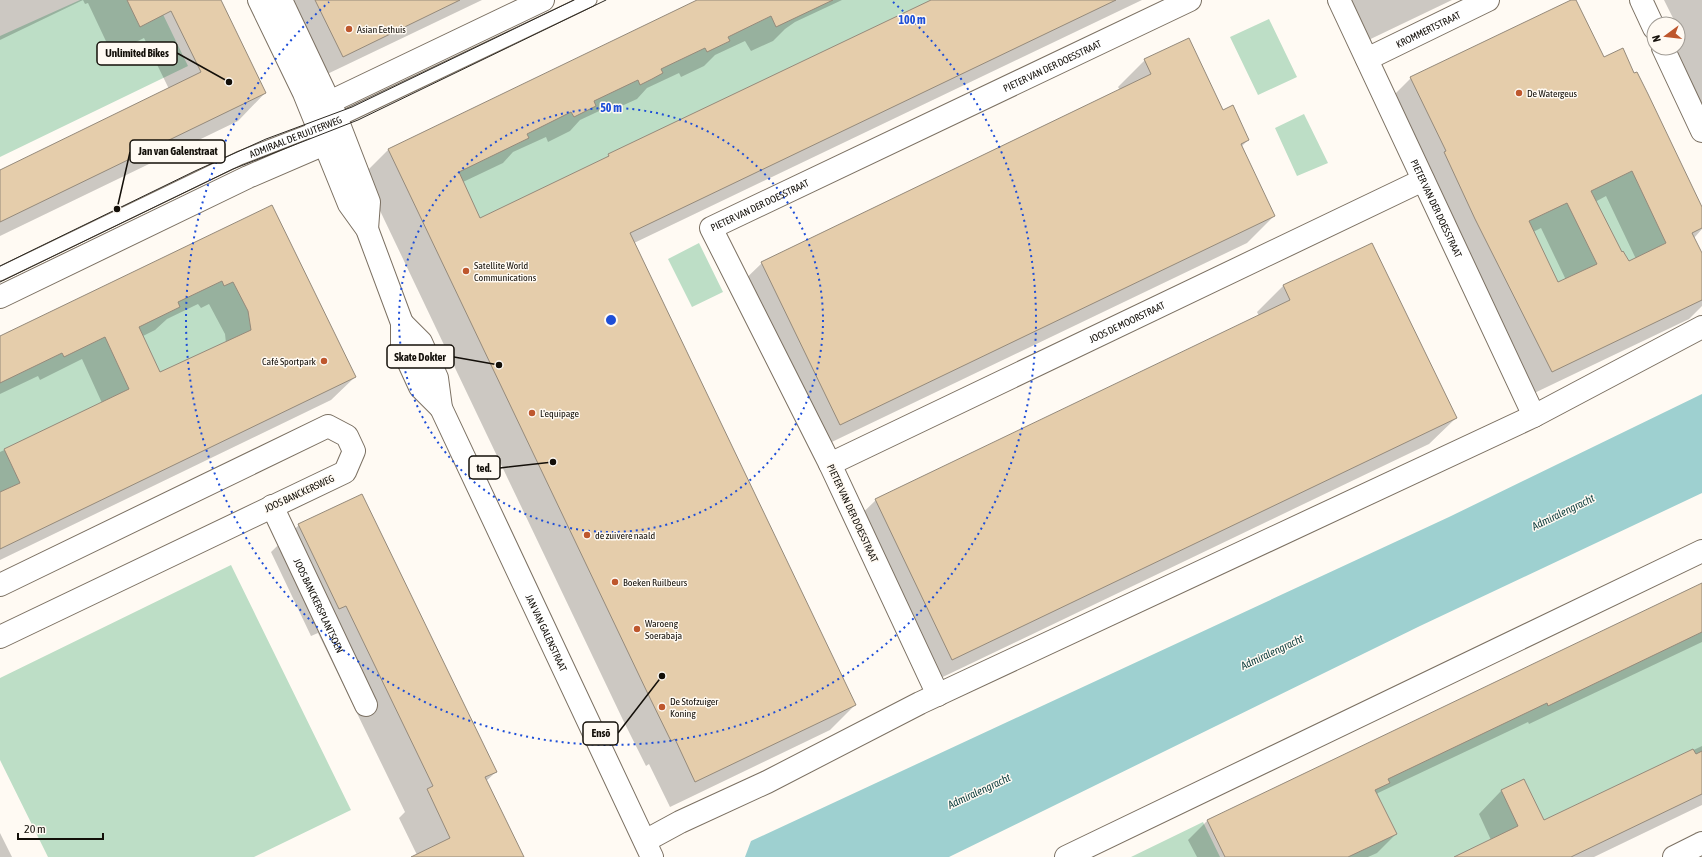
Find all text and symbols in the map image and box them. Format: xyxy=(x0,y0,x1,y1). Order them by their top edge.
street label: KROMMERTSTRAAT xyxy=(1394,9,1463,50)
text: 100 m xyxy=(898,13,926,27)
north arrow xyxy=(1646,16,1686,56)
marker: Asian Eethuis xyxy=(344,24,354,34)
place label: Asian Eethuis xyxy=(357,24,406,35)
text: N xyxy=(1650,34,1663,43)
street label: PIETER VAN DER DOESSTRAAT xyxy=(1001,38,1104,94)
callout: Unlimited Bikes xyxy=(97,42,177,65)
text: Unlimited Bikes xyxy=(105,47,169,59)
marker: De Watergeus xyxy=(1514,88,1524,98)
place label: De Watergeus xyxy=(1527,88,1578,99)
text: 50 m xyxy=(600,101,622,115)
street label: ADMIRAAL DE RUIJTERWEG xyxy=(248,114,344,160)
callout: Jan van Galenstraat xyxy=(130,140,225,163)
text: Jan van Galenstraat xyxy=(137,145,219,157)
street label: PIETER VAN DER DOESSTRAAT xyxy=(1408,158,1464,260)
street label: PIETER VAN DER DOESSTRAAT xyxy=(709,177,811,233)
place label: Satellite World Communications xyxy=(474,260,537,283)
marker: Satellite World Communications xyxy=(461,266,471,276)
street label: JOOS DE MOORSTRAAT xyxy=(1087,299,1167,345)
centre of rings xyxy=(604,313,618,327)
callout: Skate Dokter xyxy=(387,345,454,368)
text: Skate Dokter xyxy=(394,351,447,363)
place label: Café Sportpark xyxy=(262,356,317,367)
marker: Café Sportpark xyxy=(319,356,329,366)
marker: L'equipage xyxy=(527,408,537,418)
place label: L'equipage xyxy=(540,408,579,419)
callout: ted. xyxy=(469,456,500,479)
text: ted. xyxy=(475,462,492,474)
street label: PIETER VAN DER DOESSTRAAT xyxy=(825,462,880,565)
street label: JOOS BANCKERSWEG xyxy=(263,472,336,514)
water label: Admiralengracht xyxy=(1529,491,1597,533)
marker: de zuivere naald xyxy=(582,530,592,540)
place label: de zuivere naald xyxy=(595,530,655,541)
street label: JOOS BANCKERSPLANTSOEN xyxy=(292,557,346,655)
marker: Boeken Ruilbeurs xyxy=(610,577,620,587)
place label: Boeken Ruilbeurs xyxy=(623,577,688,588)
street label: JAN VAN GALENSTRAAT xyxy=(523,593,569,674)
place label: Waroeng Soerabaja xyxy=(645,618,683,641)
marker: Waroeng Soerabaja xyxy=(632,624,642,634)
water label: Admiralengracht xyxy=(1238,632,1306,672)
place label: De Stofzuiger Koning xyxy=(670,696,719,719)
marker: De Stofzuiger Koning xyxy=(657,702,667,712)
callout: Ensō xyxy=(583,722,618,745)
text: Ensō xyxy=(591,727,611,739)
water label: Admiralengracht xyxy=(945,771,1013,811)
scale bar xyxy=(18,815,103,841)
text: 20 m xyxy=(24,822,46,836)

